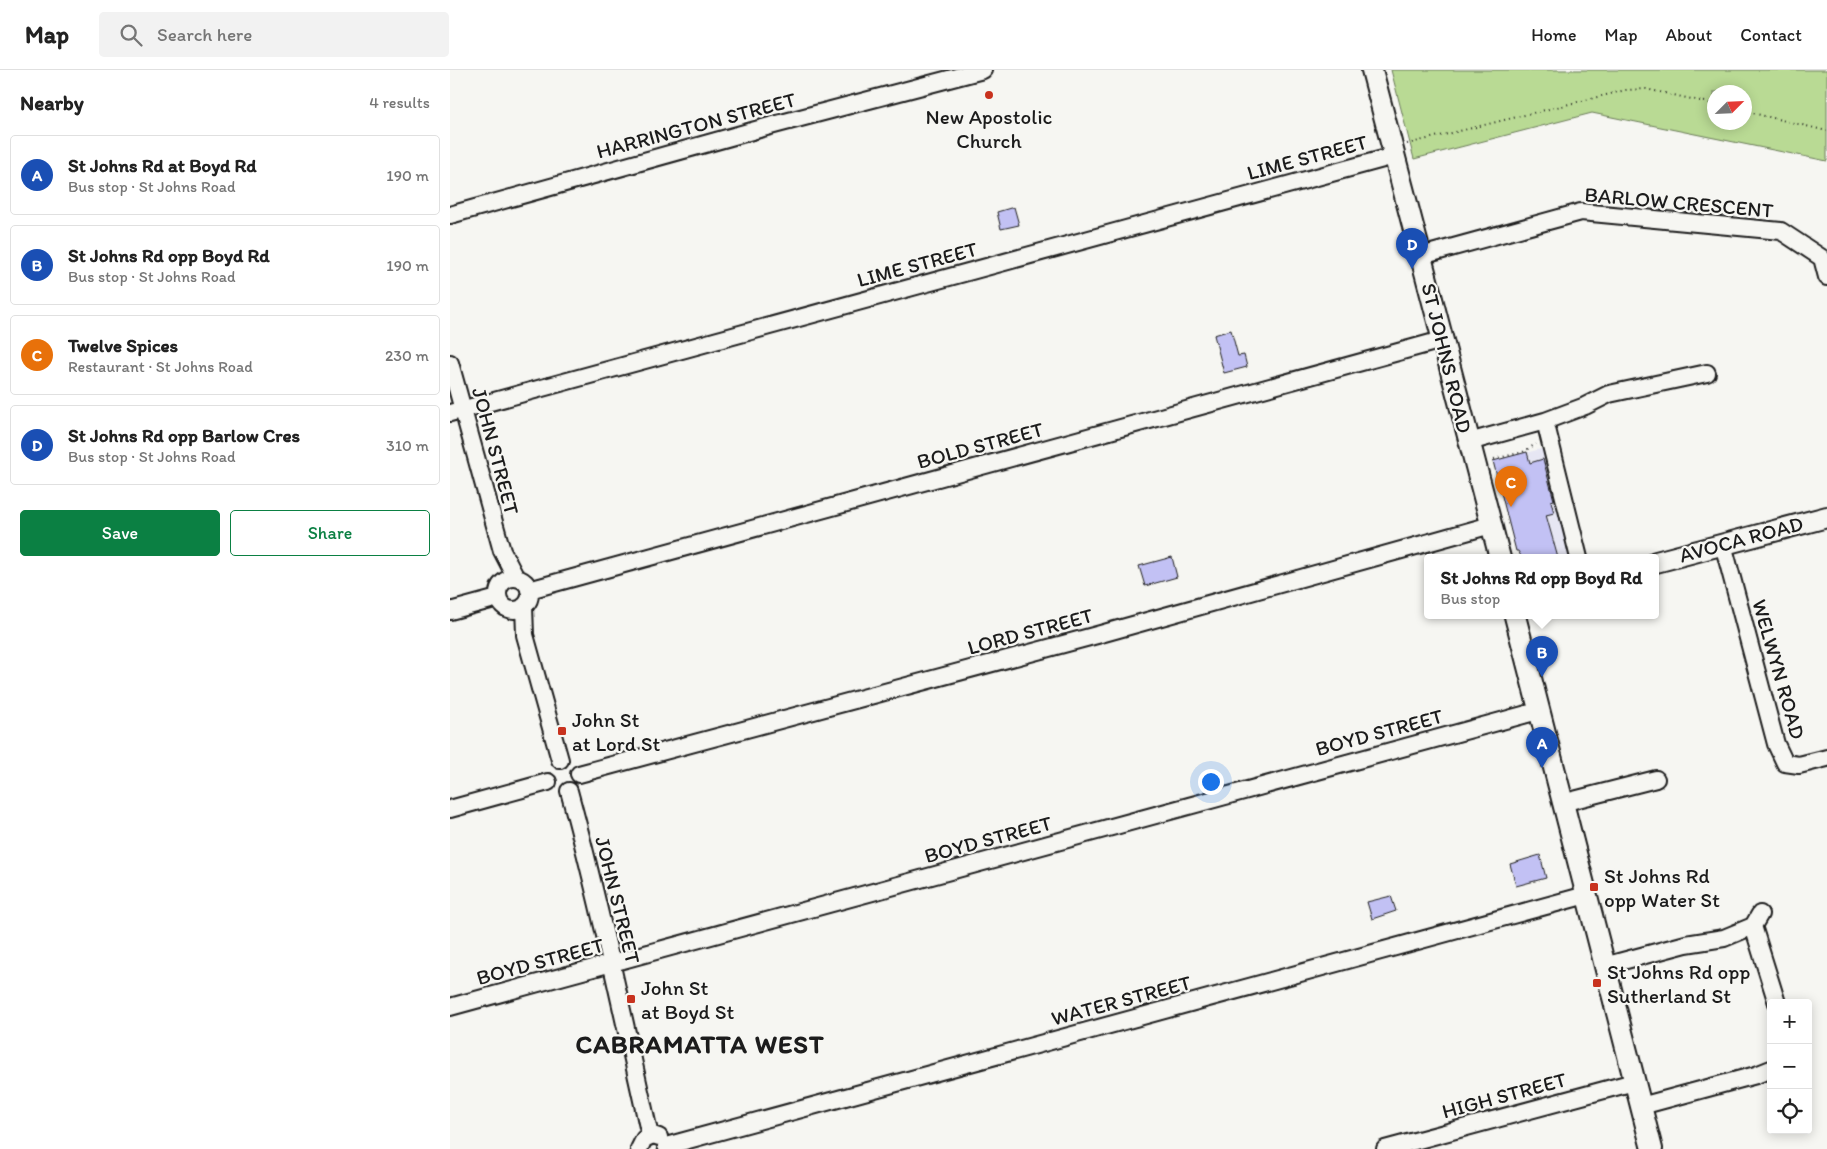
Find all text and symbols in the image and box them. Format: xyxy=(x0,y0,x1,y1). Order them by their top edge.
search box xyxy=(99,12,449,57)
text: Map xyxy=(25,20,69,49)
icon: search xyxy=(117,21,145,49)
text: Search here xyxy=(157,23,252,46)
text: Home xyxy=(1531,24,1577,46)
text: Map xyxy=(1605,24,1638,46)
text: About xyxy=(1666,24,1712,46)
text: Contact xyxy=(1740,24,1802,46)
north arrow xyxy=(1707,85,1752,130)
street label: HARRINGTON STREET xyxy=(594,86,799,164)
marker: New Apostolic Church xyxy=(983,89,995,101)
text: Nearby xyxy=(20,90,84,115)
text: 4 results xyxy=(369,93,430,112)
place label: New Apostolic Church xyxy=(926,104,1053,153)
street label: LIME STREET xyxy=(1244,129,1370,185)
text: St Johns Rd at Boyd Rd xyxy=(68,154,257,177)
text: A xyxy=(32,166,42,185)
text: 190 m xyxy=(386,166,429,185)
text: Bus stop · St Johns Road xyxy=(68,177,236,196)
street label: BARLOW CRESCENT xyxy=(1584,181,1775,223)
pin: D xyxy=(1396,228,1428,269)
street label: LIME STREET xyxy=(854,236,980,292)
text: St Johns Rd opp Boyd Rd xyxy=(68,244,270,267)
text: B xyxy=(32,256,42,275)
text: 190 m xyxy=(386,256,429,275)
text: Bus stop · St Johns Road xyxy=(68,267,236,286)
street label: ST JOHNS ROAD xyxy=(1416,280,1478,436)
text: Twelve Spices xyxy=(68,334,178,357)
text: C xyxy=(32,346,42,365)
text: 230 m xyxy=(385,346,429,365)
text: Restaurant · St Johns Road xyxy=(68,357,253,376)
street label: JOHN STREET xyxy=(467,385,525,518)
street label: BOLD STREET xyxy=(914,416,1046,474)
text: St Johns Rd opp Barlow Cres xyxy=(68,424,300,447)
text: D xyxy=(32,436,42,455)
text: 310 m xyxy=(386,436,429,455)
text: Bus stop · St Johns Road xyxy=(68,447,236,466)
pin: C xyxy=(1495,466,1527,507)
button: Save xyxy=(20,510,220,556)
button: Share xyxy=(230,510,430,556)
street label: AVOCA ROAD xyxy=(1676,510,1806,568)
popup xyxy=(1424,554,1659,619)
text: St Johns Rd opp Boyd Rd xyxy=(1441,566,1642,589)
text: Bus stop xyxy=(1441,589,1500,608)
street label: WELWYN ROAD xyxy=(1747,596,1811,742)
street label: LORD STREET xyxy=(965,602,1096,660)
pin: B xyxy=(1526,636,1558,677)
street label: BOYD STREET xyxy=(1312,703,1446,761)
place label: John St at Lord St xyxy=(572,707,661,756)
marker: John St at Lord St xyxy=(556,725,568,737)
pin: A xyxy=(1526,727,1558,768)
your location xyxy=(1198,769,1224,795)
street label: BOYD STREET xyxy=(921,810,1055,868)
street label: JOHN STREET xyxy=(590,834,646,967)
place label: St Johns Rd opp Water St xyxy=(1604,863,1720,912)
marker: St Johns Rd opp Water St xyxy=(1588,881,1600,893)
street label: BOYD STREET xyxy=(473,932,607,990)
place label: St Johns Rd opp Sutherland St xyxy=(1607,959,1750,1008)
street label: WATER STREET xyxy=(1048,969,1194,1031)
place label: John St at Boyd St xyxy=(641,975,734,1024)
marker: St Johns Rd opp Sutherland St xyxy=(1591,977,1603,989)
marker: John St at Boyd St xyxy=(625,993,637,1005)
map controls xyxy=(1767,999,1812,1134)
button: + xyxy=(1767,999,1812,1044)
district label: CABRAMATTA WEST xyxy=(575,1028,825,1060)
button: − xyxy=(1767,1044,1812,1089)
street label: HIGH STREET xyxy=(1439,1066,1569,1124)
button: locate xyxy=(1767,1089,1812,1134)

